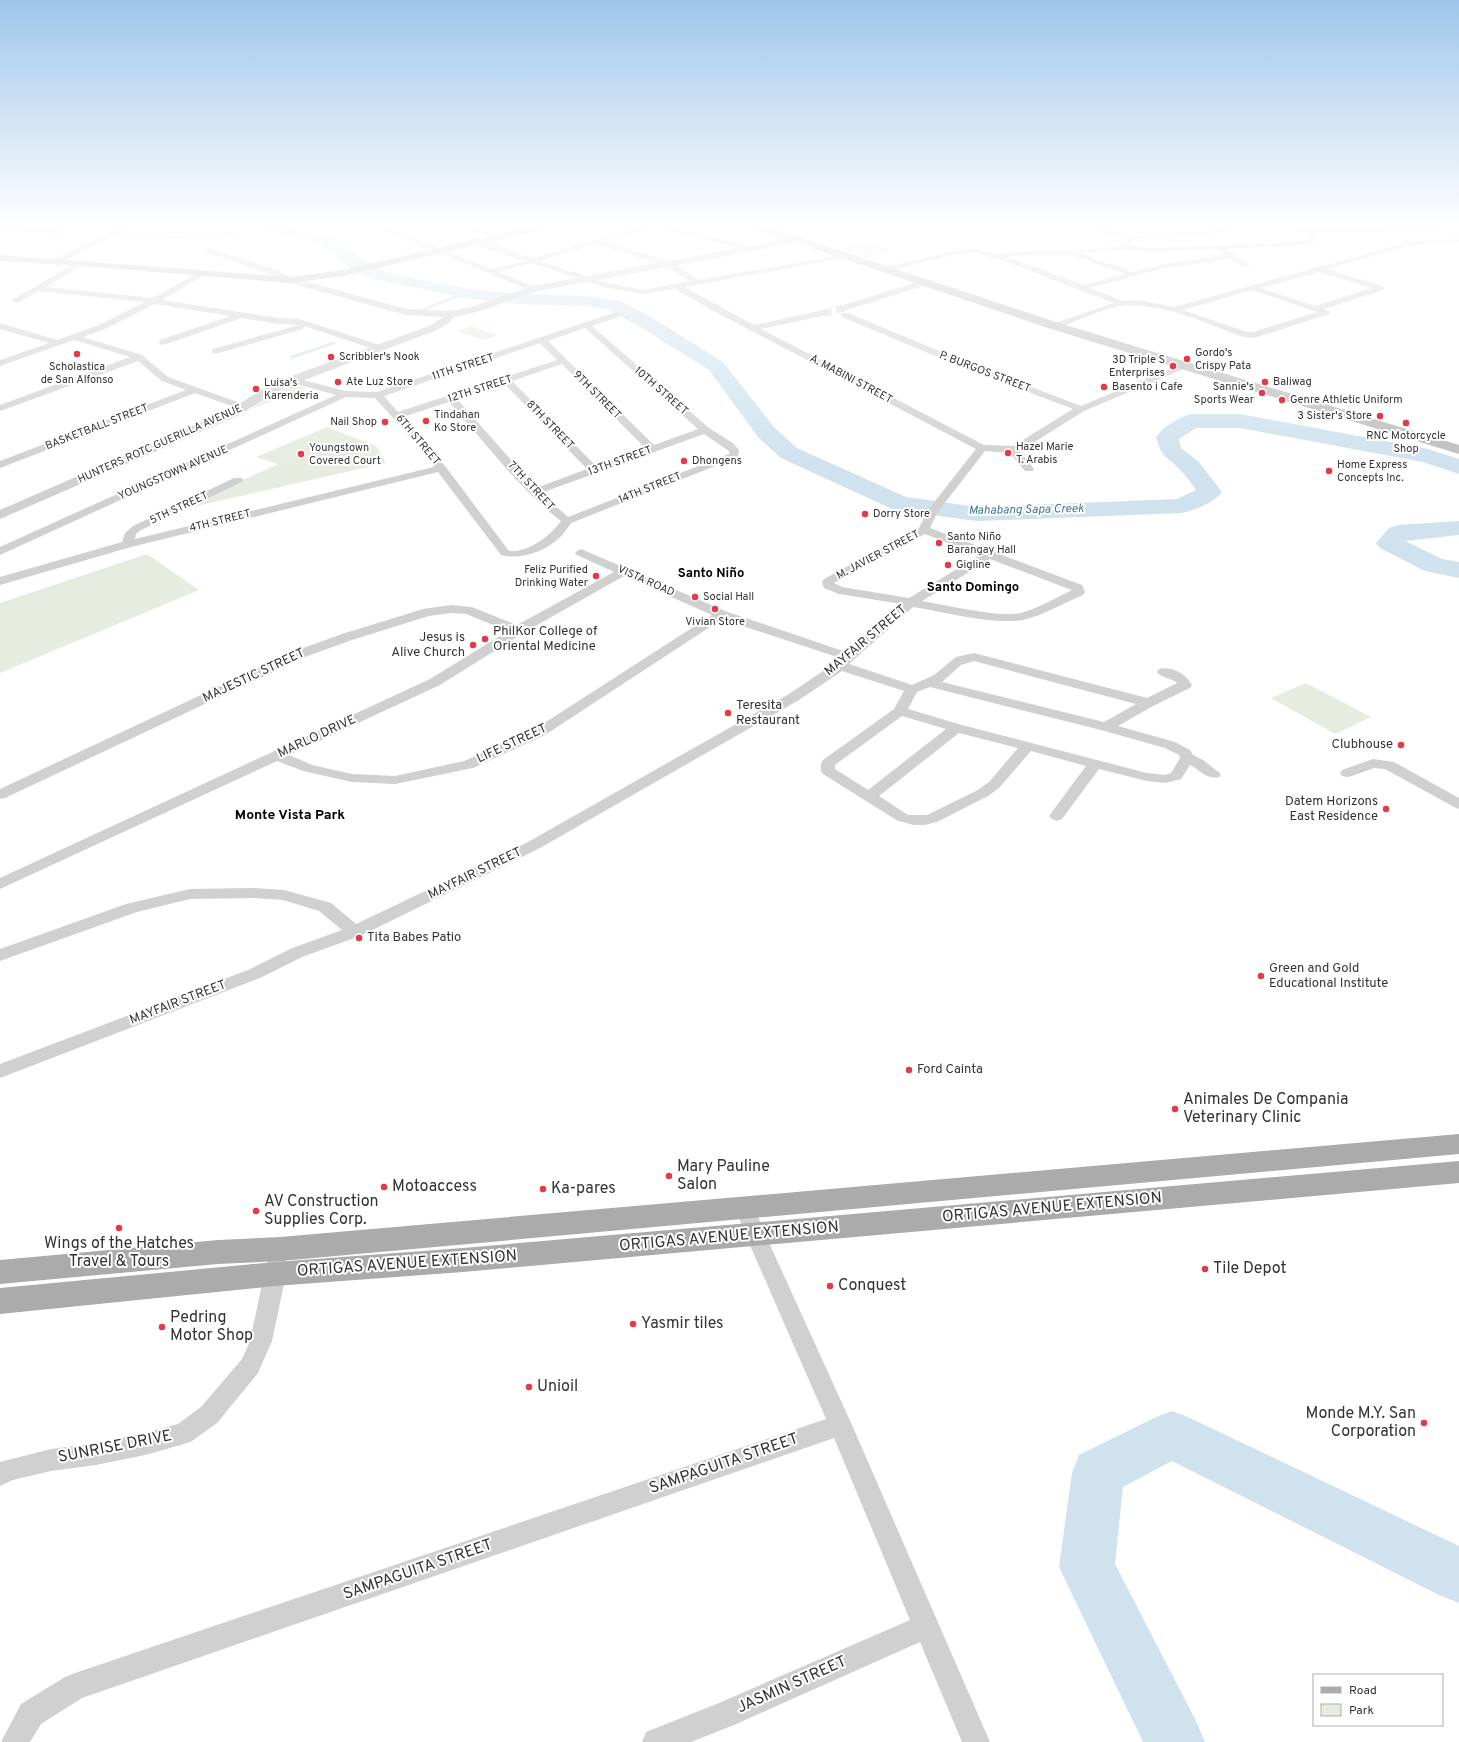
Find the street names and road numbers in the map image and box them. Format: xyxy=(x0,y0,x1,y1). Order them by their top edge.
street label: P. BURGOS STREET xyxy=(937,348,1033,396)
street label: 11TH STREET xyxy=(430,350,496,384)
street label: A. MABINI STREET xyxy=(807,351,895,407)
street label: 10TH STREET xyxy=(631,364,691,418)
street label: 9TH STREET xyxy=(570,368,624,422)
street label: 12TH STREET xyxy=(446,372,514,406)
street label: 8TH STREET xyxy=(523,398,577,452)
street label: BASKETBALL STREET xyxy=(43,401,151,453)
street label: HUNTERS ROTC GUERILLA AVENUE xyxy=(76,401,244,487)
street label: 6TH STREET xyxy=(393,412,443,468)
street label: YOUNGSTOWN AVENUE xyxy=(116,442,230,504)
street label: 13TH STREET xyxy=(586,443,654,479)
street label: 7TH STREET xyxy=(505,458,557,514)
street label: 14TH STREET xyxy=(616,469,684,507)
street label: 5TH STREET xyxy=(148,488,210,528)
street label: 4TH STREET xyxy=(188,507,252,535)
street label: M. JAVIER STREET xyxy=(834,527,922,583)
street label: VISTA ROAD xyxy=(615,562,677,600)
street label: MAYFAIR STREET xyxy=(822,602,910,680)
street label: MAJESTIC STREET xyxy=(200,645,308,707)
street label: MARLO DRIVE xyxy=(275,712,359,762)
street label: LIFE STREET xyxy=(474,721,550,767)
street label: MAYFAIR STREET xyxy=(426,844,524,904)
street label: MAYFAIR STREET xyxy=(127,977,229,1029)
street label: ORTIGAS AVENUE EXTENSION xyxy=(941,1188,1163,1228)
street label: ORTIGAS AVENUE EXTENSION xyxy=(618,1217,840,1257)
street label: ORTIGAS AVENUE EXTENSION xyxy=(296,1246,518,1282)
street label: SUNRISE DRIVE xyxy=(56,1426,174,1468)
street label: SAMPAGUITA STREET xyxy=(647,1429,801,1499)
street label: SAMPAGUITA STREET xyxy=(341,1535,495,1605)
street label: JASMIN STREET xyxy=(734,1652,850,1718)

